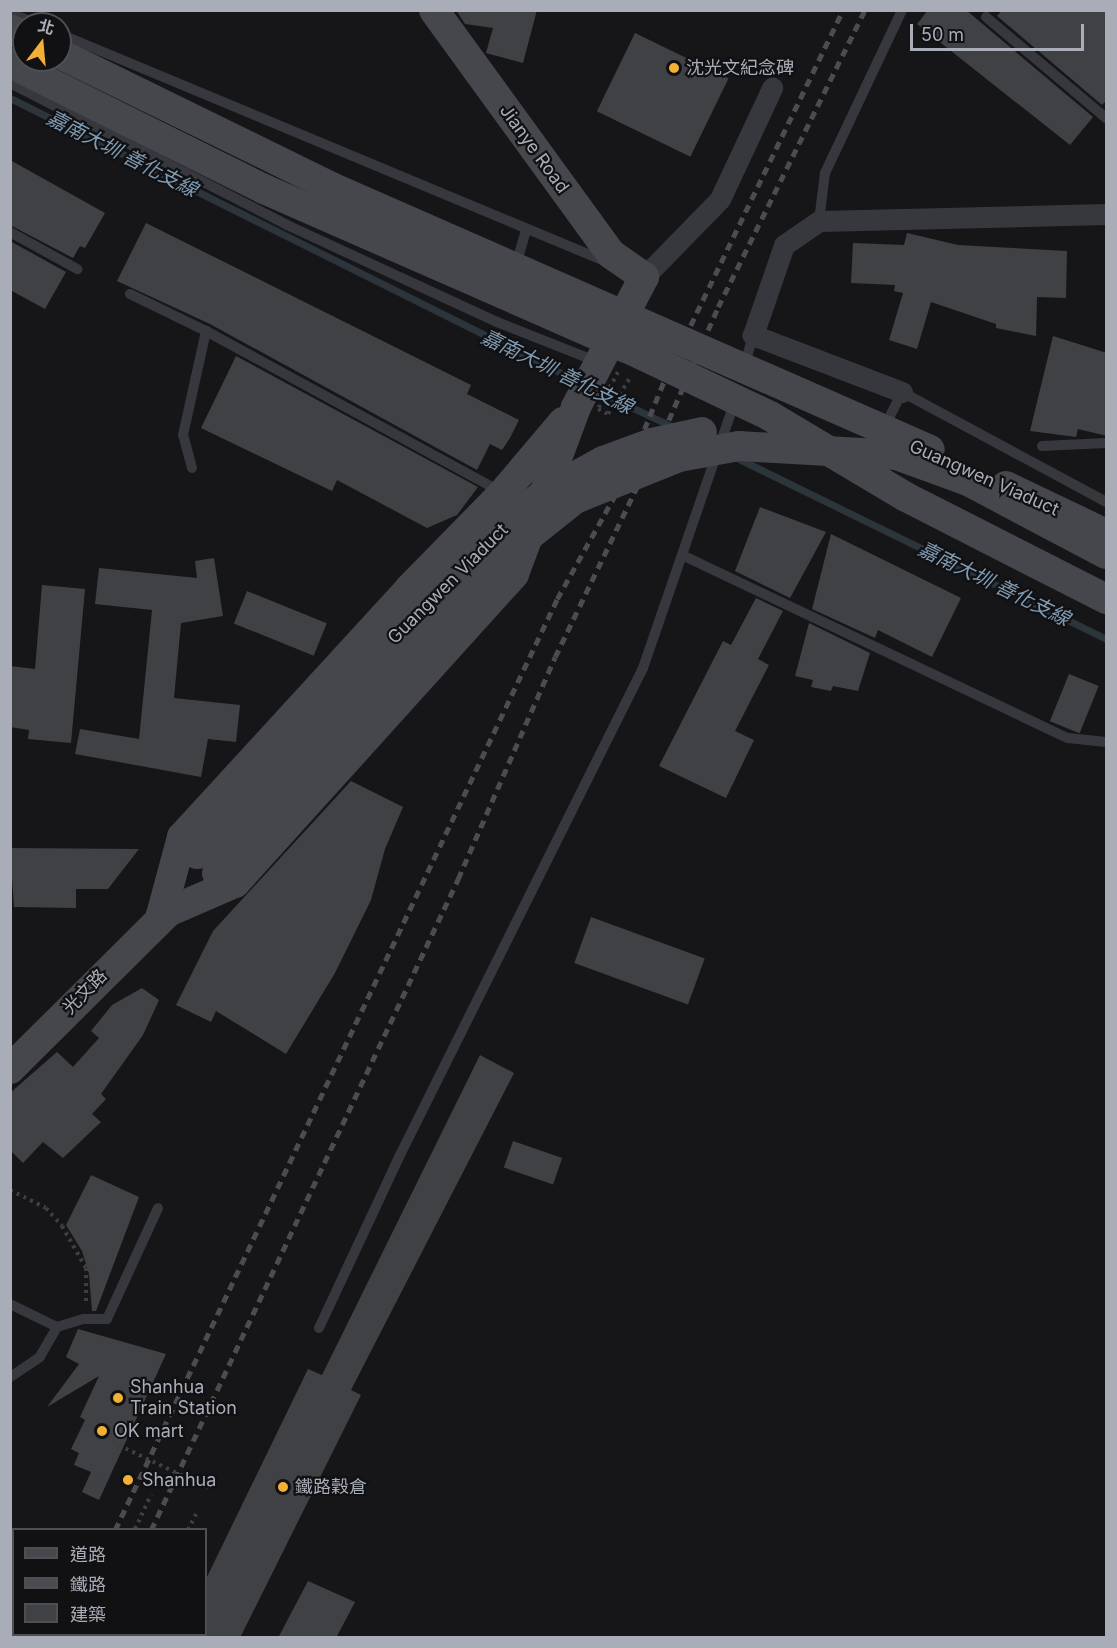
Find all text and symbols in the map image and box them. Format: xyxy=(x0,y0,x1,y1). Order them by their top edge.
north arrow xyxy=(12,12,72,72)
scale bar xyxy=(913,12,1087,50)
text: 北 xyxy=(36,15,57,38)
text: 50 m xyxy=(921,24,964,45)
place label: 沈光文紀念碑 xyxy=(686,57,794,79)
marker: 沈光文紀念碑 xyxy=(667,61,681,75)
street label: Jianye Road xyxy=(495,101,573,197)
water label: 嘉南大圳 善化支線 xyxy=(43,106,201,202)
water label: 嘉南大圳 善化支線 xyxy=(477,325,637,419)
street label: Guangwen Viaduct xyxy=(906,435,1062,521)
street label: Guangwen Viaduct xyxy=(383,519,513,649)
water label: 嘉南大圳 善化支線 xyxy=(914,537,1074,631)
street label: 光文路 xyxy=(58,965,112,1019)
place label: Shanhua Train Station xyxy=(130,1377,237,1420)
marker: Shanhua Train Station xyxy=(111,1391,125,1405)
place label: OK mart xyxy=(114,1420,184,1442)
marker: OK mart xyxy=(95,1424,109,1438)
place label: Shanhua xyxy=(142,1469,216,1491)
marker: Shanhua xyxy=(119,1471,137,1489)
place label: 鐵路穀倉 xyxy=(295,1476,367,1498)
marker: 鐵路穀倉 xyxy=(276,1480,290,1494)
legend xyxy=(12,1528,207,1636)
text: 道路 xyxy=(70,1544,106,1565)
text: 鐵路 xyxy=(70,1574,106,1595)
text: 建築 xyxy=(70,1604,106,1625)

